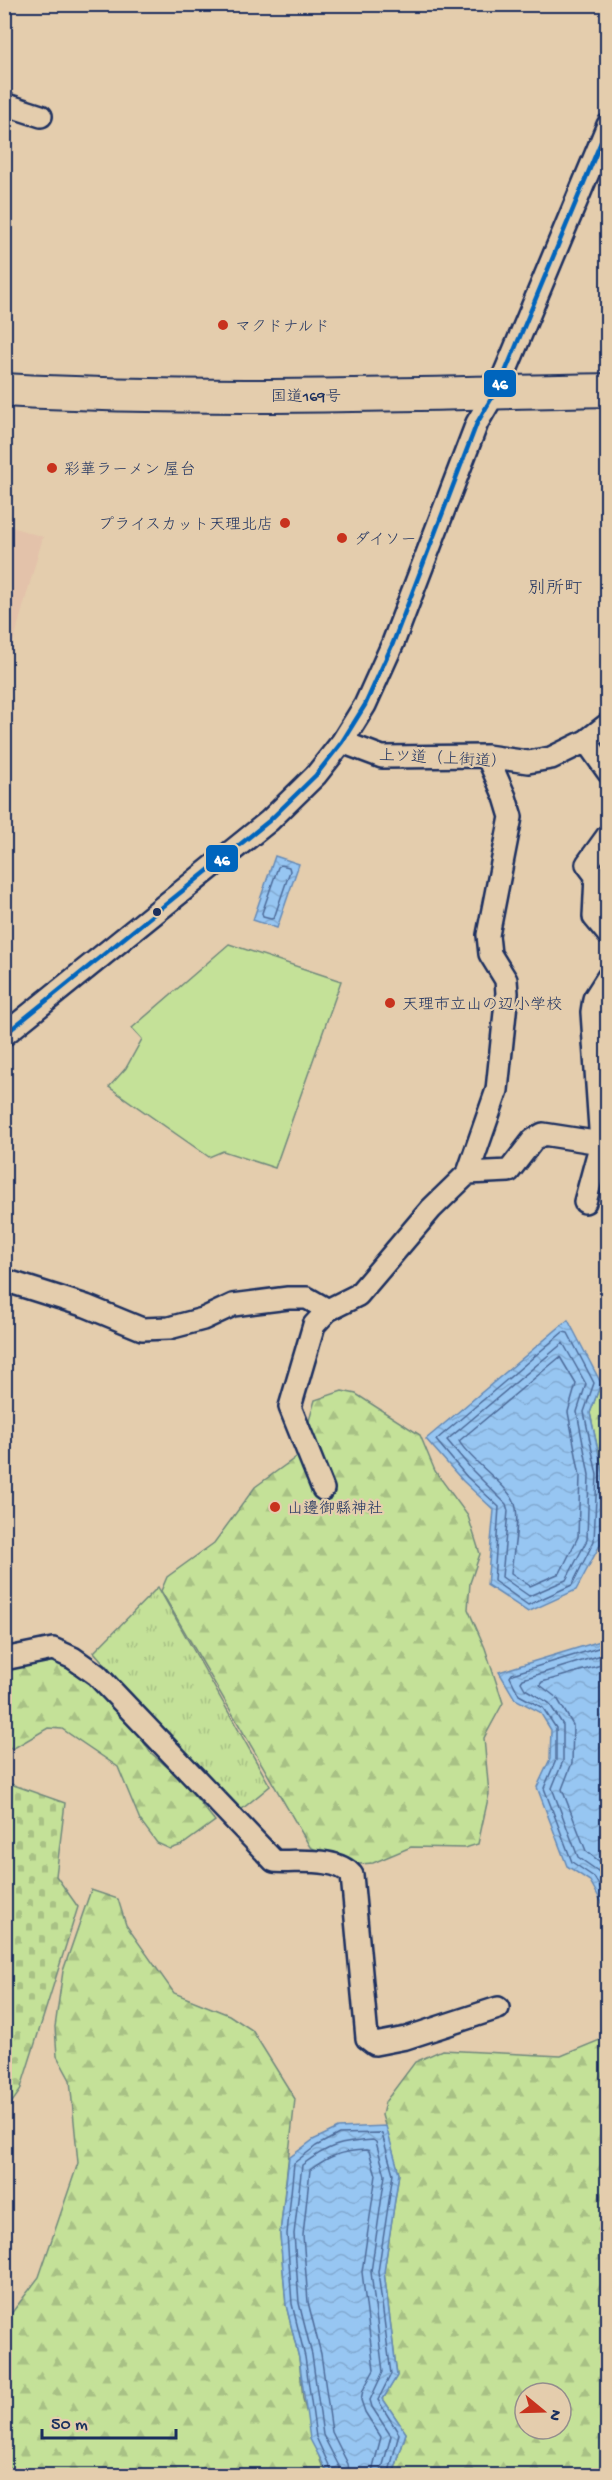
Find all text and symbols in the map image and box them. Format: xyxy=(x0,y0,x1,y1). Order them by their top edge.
marker: マクドナルド xyxy=(216,318,230,332)
place label: マクドナルド xyxy=(235,319,330,338)
line badge: 46 xyxy=(483,369,517,398)
text: 46 xyxy=(491,377,509,396)
street label: 国道169号 xyxy=(271,388,341,408)
place label: 彩華ラーメン 屋台 xyxy=(64,460,196,481)
marker: 彩華ラーメン 屋台 xyxy=(45,461,59,475)
place label: プライスカット天理北店 xyxy=(98,516,273,536)
marker: プライスカット天理北店 xyxy=(278,516,292,530)
marker: ダイソー xyxy=(335,531,349,545)
place label: ダイソー xyxy=(354,531,416,551)
district label: 別所町 xyxy=(528,578,582,600)
street label: 上ツ道（上街道） xyxy=(378,746,507,773)
line badge: 46 xyxy=(205,844,239,873)
text: 46 xyxy=(213,853,231,872)
unlabelled marker xyxy=(151,906,163,918)
marker: 天理市立山の辺小学校 xyxy=(383,996,397,1010)
place label: 天理市立山の辺小学校 xyxy=(402,996,562,1016)
place label: 山邊御縣神社 xyxy=(287,1499,383,1520)
marker: 山邊御縣神社 xyxy=(268,1500,282,1514)
north arrow xyxy=(513,2381,573,2441)
scale bar xyxy=(42,2402,176,2440)
text: N xyxy=(543,2407,565,2423)
text: 50 m xyxy=(51,2415,88,2436)

